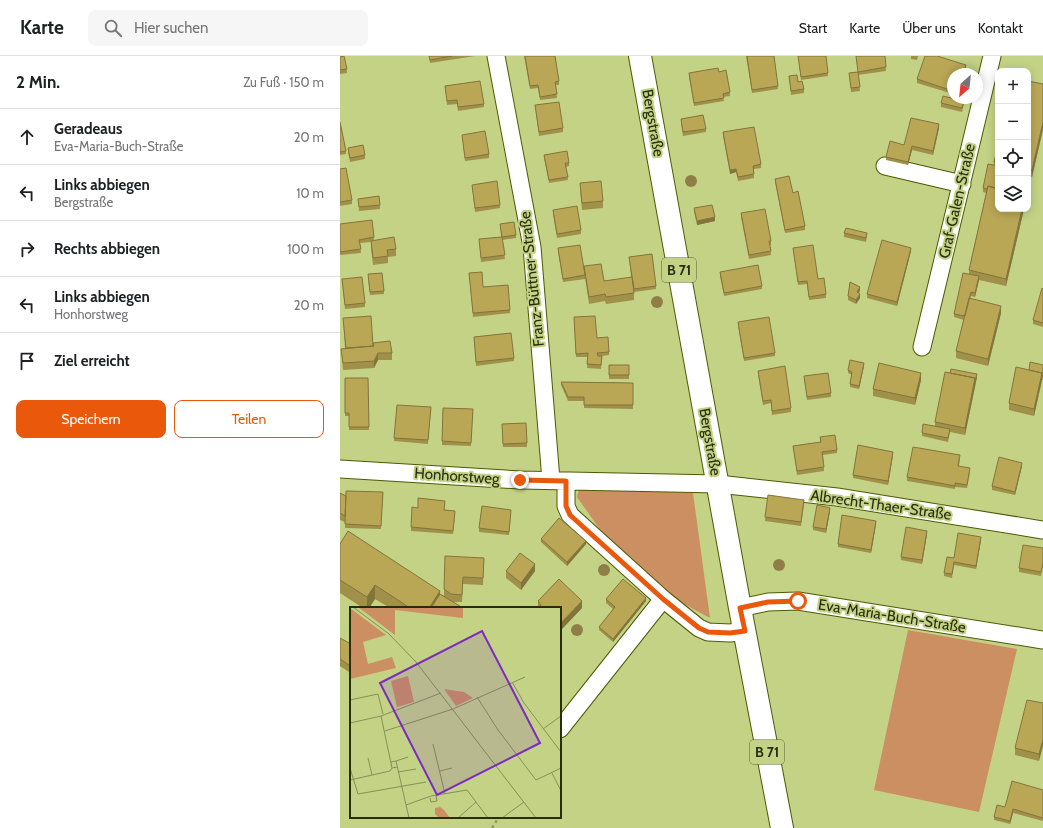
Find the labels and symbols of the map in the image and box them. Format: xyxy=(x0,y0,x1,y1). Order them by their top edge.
north arrow xyxy=(947,68,983,104)
street label: Bergstraße xyxy=(638,88,668,158)
street label: Graf-Galen-Straße xyxy=(935,141,979,260)
street label: Franz-Büttner-Straße xyxy=(516,210,548,347)
road number: B 71 xyxy=(662,258,696,282)
street label: Bergstraße xyxy=(695,407,725,477)
street label: Honhorstweg xyxy=(414,464,501,488)
route end xyxy=(511,471,529,489)
street label: Albrecht-Thaer-Straße xyxy=(809,486,953,524)
route start xyxy=(789,592,807,610)
street label: Eva-Maria-Buch-Straße xyxy=(817,595,967,637)
inset map xyxy=(350,607,561,818)
road number: B 71 xyxy=(750,740,784,764)

